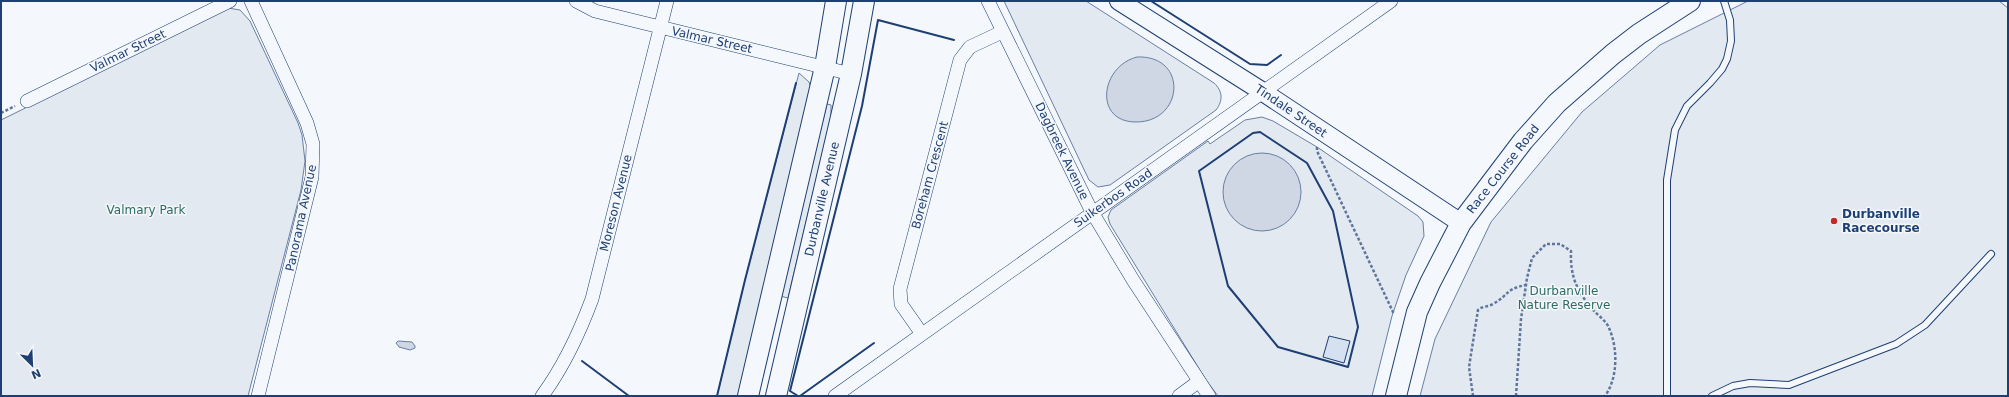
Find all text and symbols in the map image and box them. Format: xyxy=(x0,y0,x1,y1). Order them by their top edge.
street label: Valmar Street xyxy=(670,24,754,56)
street label: Valmar Street xyxy=(88,27,168,75)
street label: Tindale Street xyxy=(1251,81,1330,140)
street label: Dagbreek Avenue xyxy=(1032,100,1092,202)
street label: Boreham Crescent xyxy=(909,119,951,230)
street label: Race Course Road xyxy=(1464,122,1542,216)
street label: Durbanville Avenue xyxy=(802,140,842,258)
street label: Moreson Avenue xyxy=(597,153,635,253)
street label: Panorama Avenue xyxy=(283,163,319,273)
street label: Suikerbos Road xyxy=(1071,166,1155,230)
park label: Valmary Park xyxy=(107,203,185,217)
place label: Durbanville Racecourse xyxy=(1842,207,1920,235)
marker: Durbanville Racecourse xyxy=(1829,216,1839,226)
park label: Durbanville Nature Reserve xyxy=(1518,284,1610,312)
north arrow xyxy=(12,345,52,385)
text: N xyxy=(29,366,43,381)

